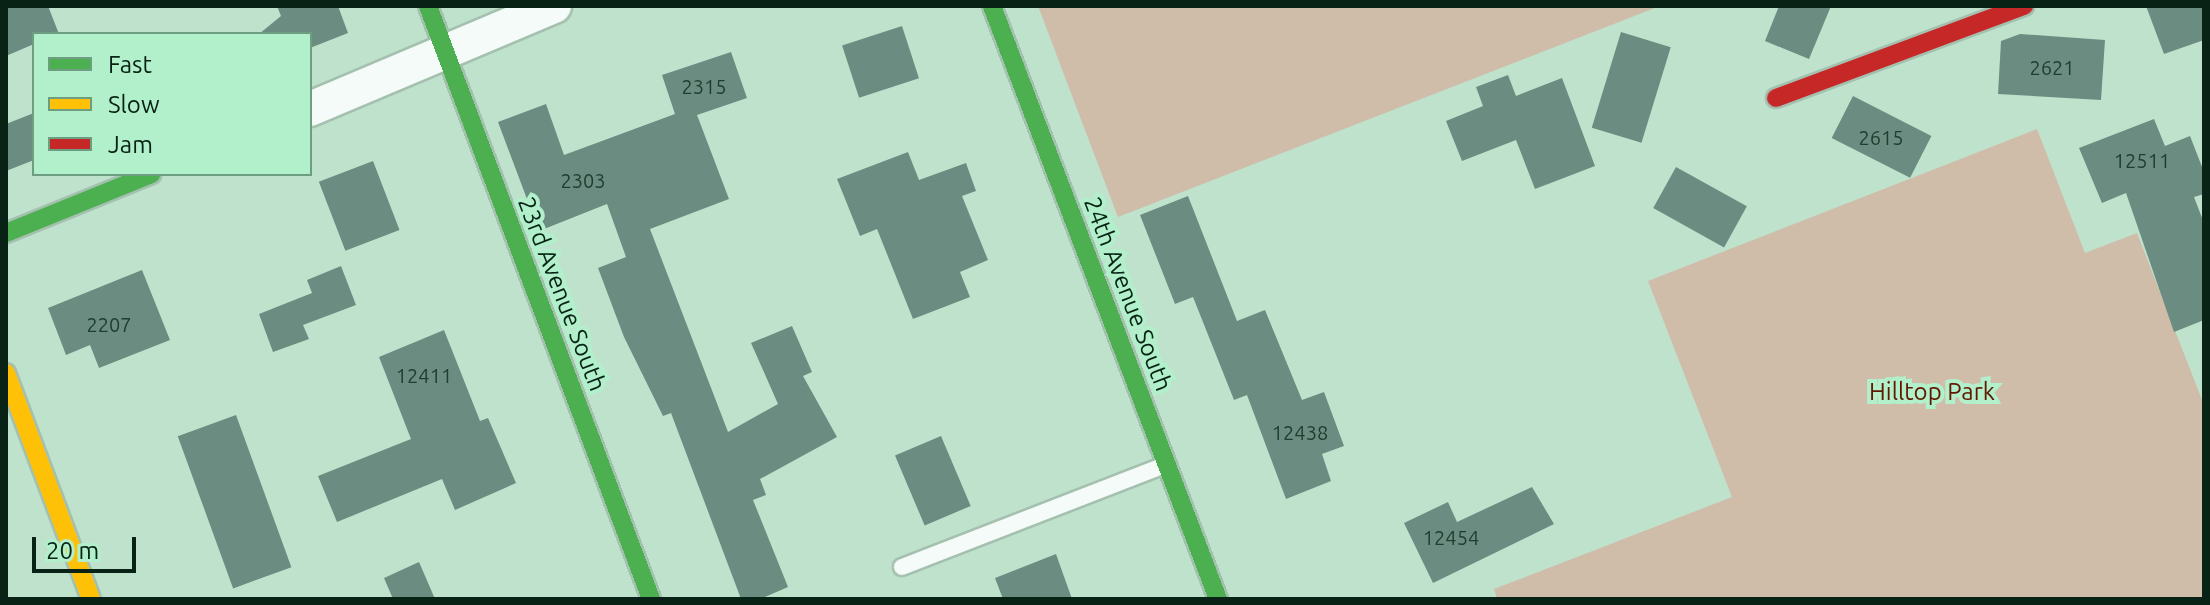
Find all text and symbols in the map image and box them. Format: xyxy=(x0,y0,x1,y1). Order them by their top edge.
legend xyxy=(32,32,312,176)
text: Fast xyxy=(108,51,152,78)
house number: 2621 xyxy=(2029,55,2075,79)
house number: 2315 xyxy=(681,74,727,98)
text: Slow xyxy=(108,91,160,118)
house number: 2615 xyxy=(1858,125,1904,149)
text: Jam xyxy=(108,131,153,158)
house number: 12511 xyxy=(2114,148,2170,172)
house number: 2303 xyxy=(560,168,606,192)
street label: 23rd Avenue South xyxy=(512,193,612,395)
street label: 24th Avenue South xyxy=(1078,193,1178,395)
house number: 2207 xyxy=(86,312,132,336)
house number: 12411 xyxy=(396,363,452,387)
park label: Hilltop Park xyxy=(1869,378,1995,406)
house number: 12438 xyxy=(1272,420,1328,444)
scale bar xyxy=(36,521,140,571)
house number: 12454 xyxy=(1423,525,1479,549)
text: 20 m xyxy=(46,537,99,564)

